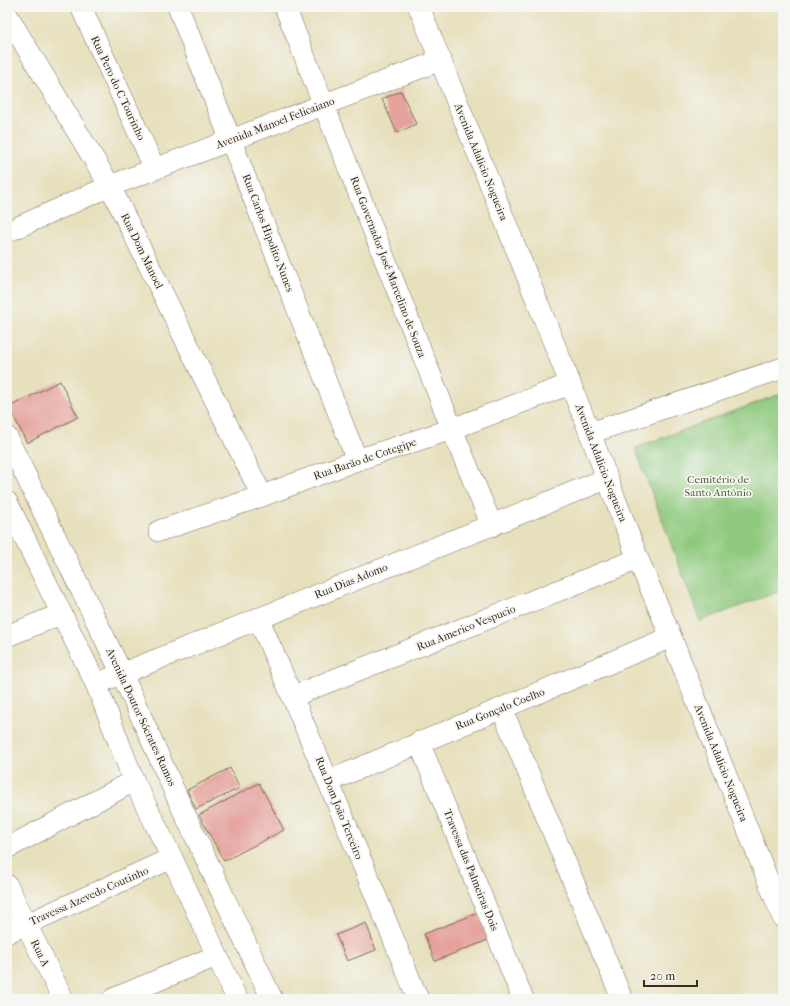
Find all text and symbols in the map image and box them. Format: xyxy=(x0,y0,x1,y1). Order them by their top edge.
street label: Rua Pero do C Tourinho xyxy=(88,34,148,143)
street label: Avenida Manoel Felicaiano xyxy=(213,94,337,152)
street label: Avenida Adalicio Nogueira xyxy=(451,100,511,223)
street label: Rua Carlos Hipolito Nunes xyxy=(239,172,297,294)
street label: Rua Governador José Marcelino de Souza xyxy=(347,175,429,360)
street label: Rua Dom Manoel xyxy=(118,211,166,291)
street label: Avenida Adalicio Nogueira xyxy=(572,401,630,525)
street label: Rua Barão de Cotegipe xyxy=(312,435,419,483)
park label: Cemitério de Santo Antônio xyxy=(685,473,752,499)
street label: Rua Dias Adomo xyxy=(312,560,390,602)
street label: Rua Americo Vespucio xyxy=(415,602,518,654)
street label: Avenida Doutor Sócrates Ramos xyxy=(103,645,179,788)
street label: Rua Gonçalo Coelho xyxy=(453,685,547,733)
street label: Avenida Adalicio Nogueira xyxy=(691,701,751,824)
street label: Rua Dom João Terceiro xyxy=(312,755,366,862)
street label: Travessa das Palmeiras Dois xyxy=(441,807,501,933)
street label: Travessa Azevedo Coutinho xyxy=(27,864,151,928)
street label: Rua A xyxy=(28,937,52,969)
scale bar xyxy=(644,962,697,988)
text: 20 m xyxy=(650,969,675,983)

